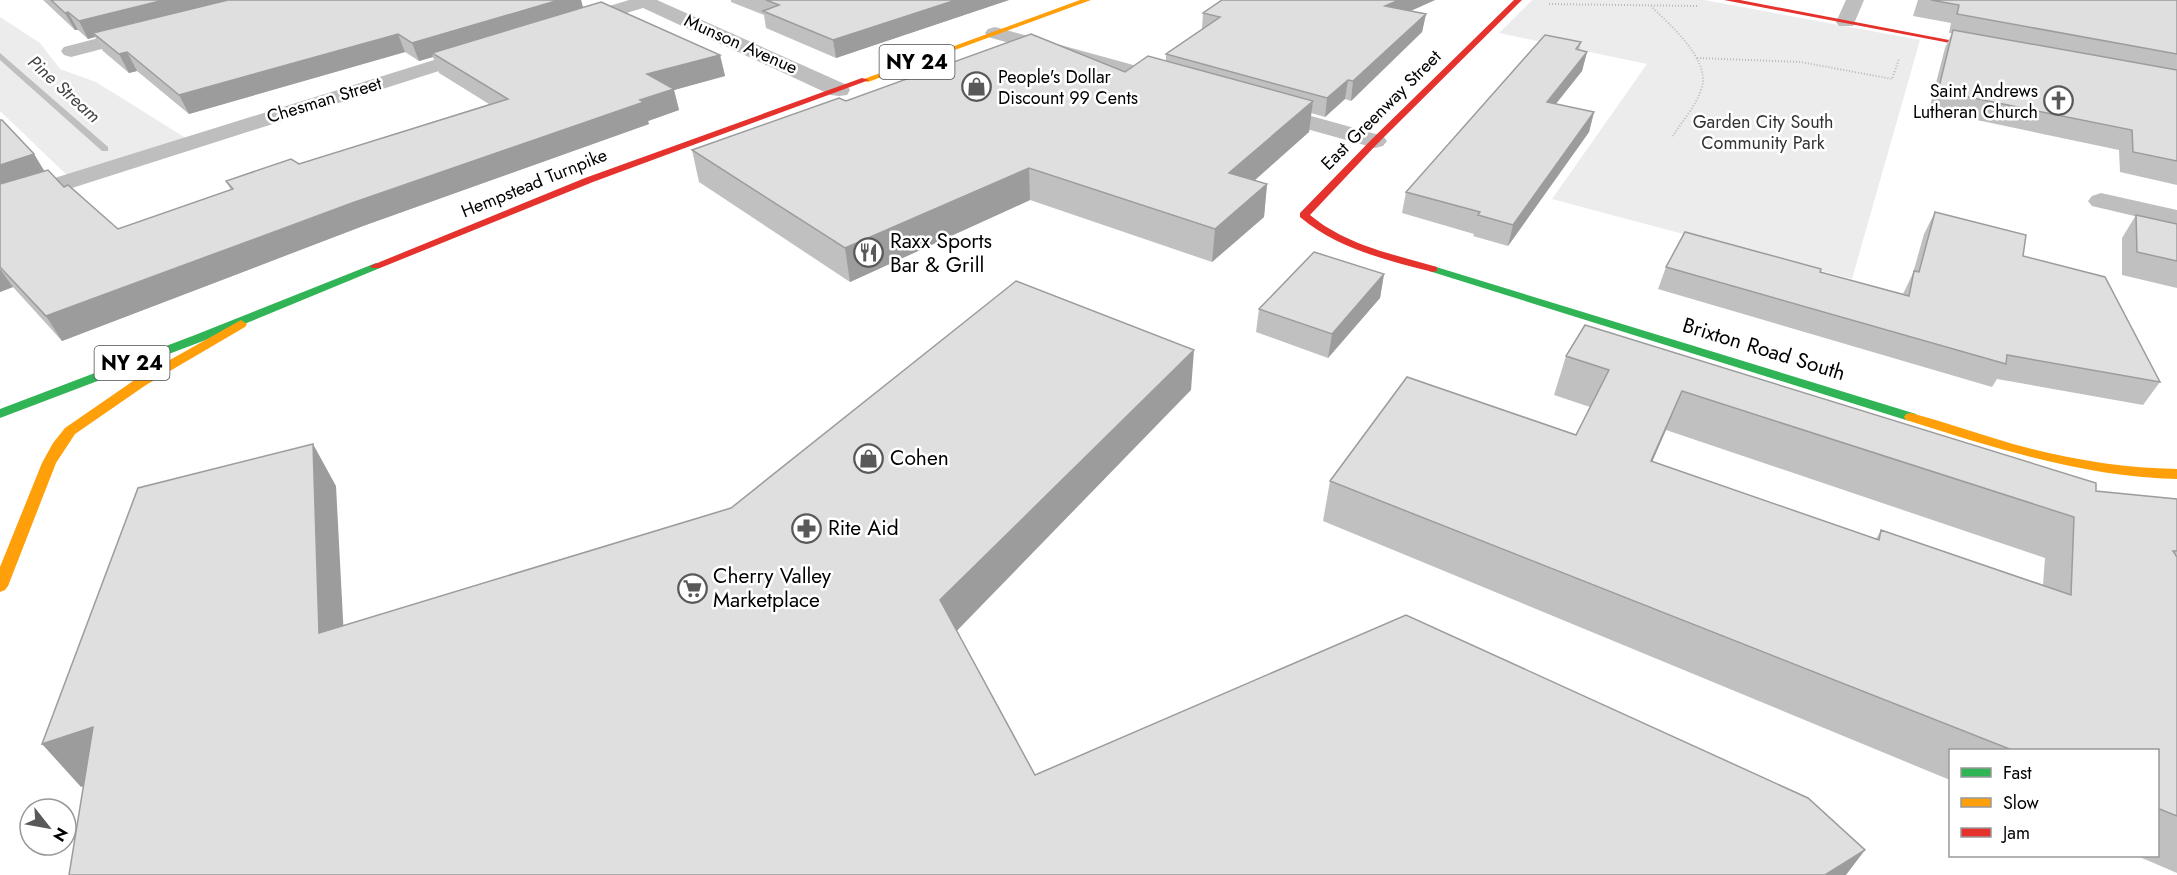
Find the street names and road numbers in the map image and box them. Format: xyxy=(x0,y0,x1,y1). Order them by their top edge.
street label: Munson Avenue xyxy=(680,7,802,81)
street label: East Greenway Street xyxy=(1315,44,1447,176)
road number: NY 24 xyxy=(880,45,954,79)
street label: Chesman Street xyxy=(263,70,385,130)
street label: Hempstead Turnpike xyxy=(457,142,611,224)
street label: Brixton Road South xyxy=(1679,310,1849,388)
road number: NY 24 xyxy=(94,346,170,380)

